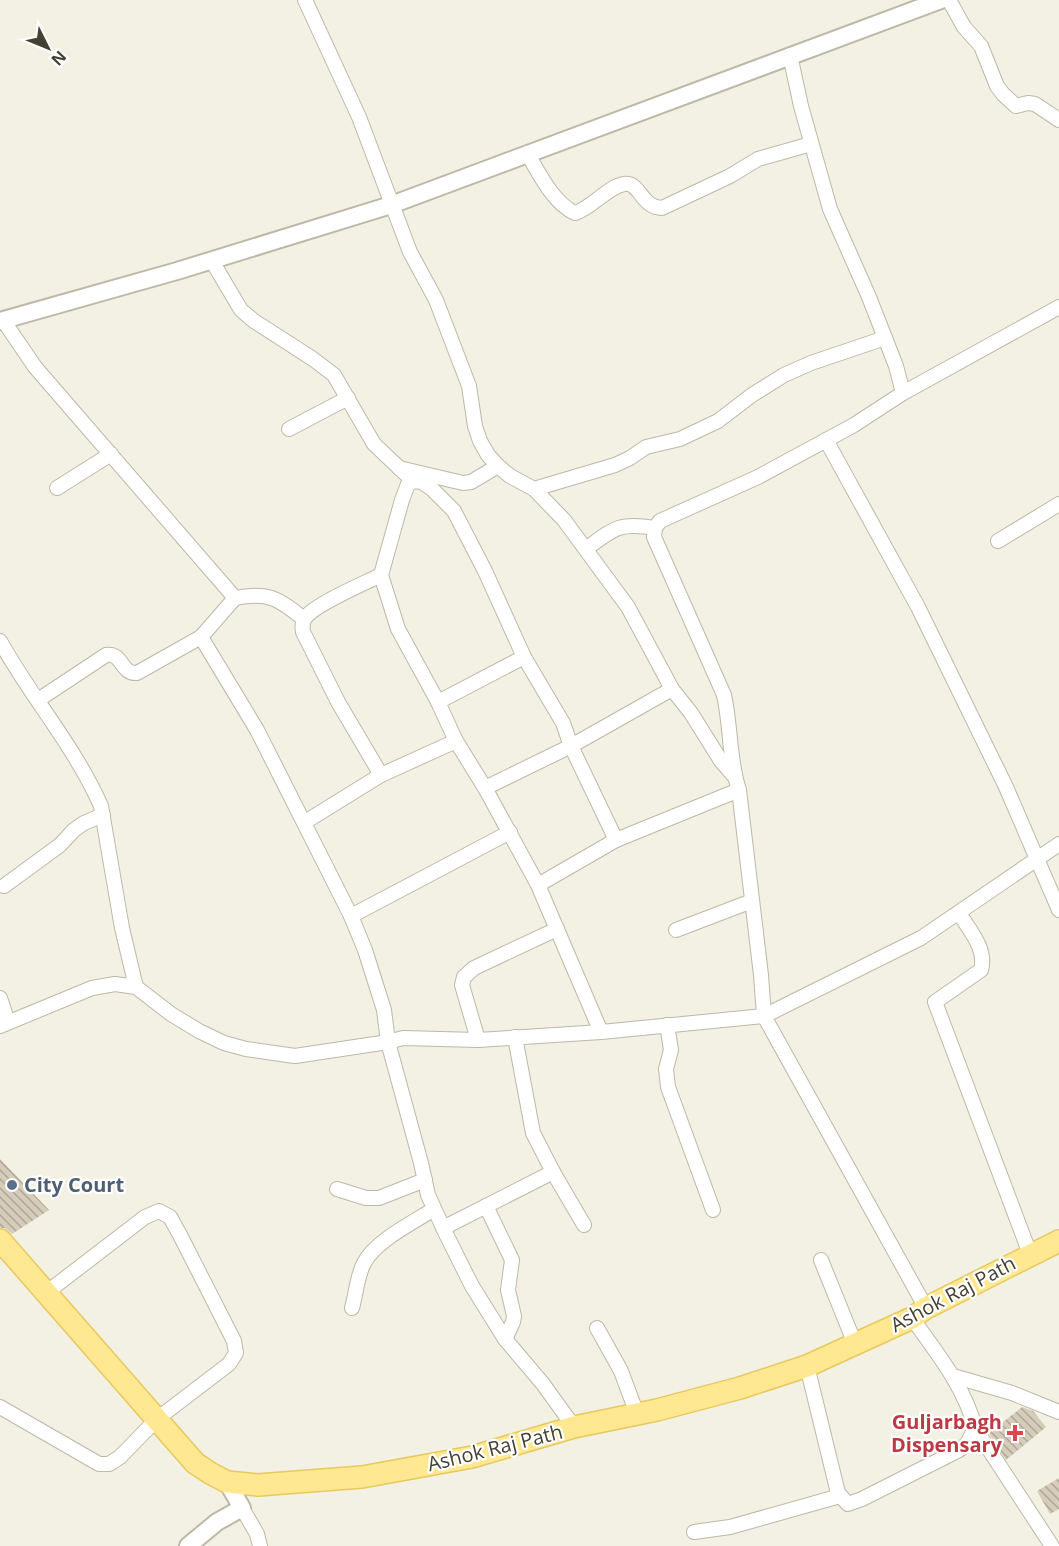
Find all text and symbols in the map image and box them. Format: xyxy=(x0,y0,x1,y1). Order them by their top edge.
north arrow xyxy=(18,18,78,78)
text: N xyxy=(46,46,71,70)
place label: City Court xyxy=(24,1171,124,1198)
marker: City Court xyxy=(5,1178,19,1192)
street label: Ashok Raj Path xyxy=(885,1249,1020,1338)
place label: Guljarbagh Dispensary xyxy=(891,1408,1003,1458)
street label: Ashok Raj Path xyxy=(424,1418,565,1477)
marker: Guljarbagh Dispensary xyxy=(1006,1424,1024,1442)

